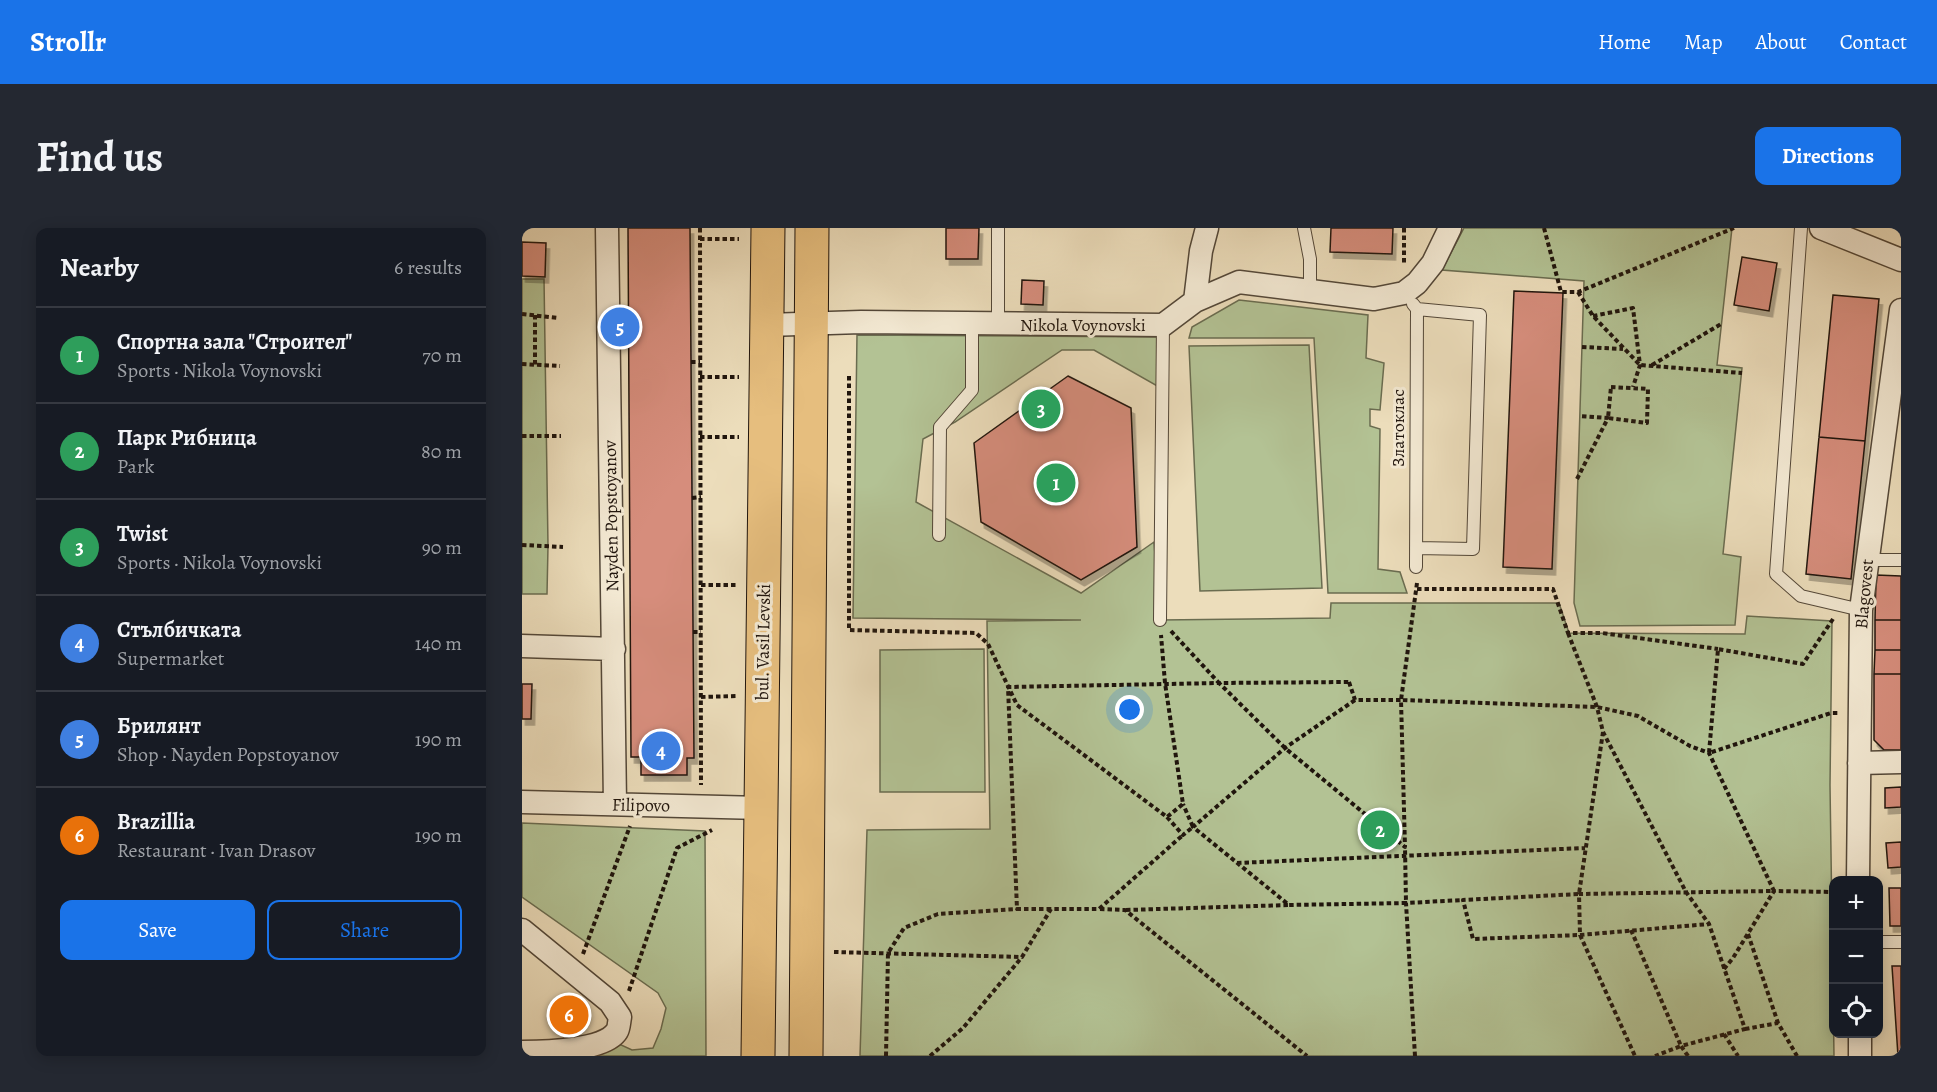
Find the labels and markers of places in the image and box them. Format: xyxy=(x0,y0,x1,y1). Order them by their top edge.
pin: 5 xyxy=(600,304,640,350)
pin: 3 xyxy=(1022,386,1060,432)
pin: 1 xyxy=(1036,460,1076,506)
pin: 4 xyxy=(642,728,680,774)
pin: 2 xyxy=(1360,808,1400,852)
pin: 6 xyxy=(550,992,588,1038)

